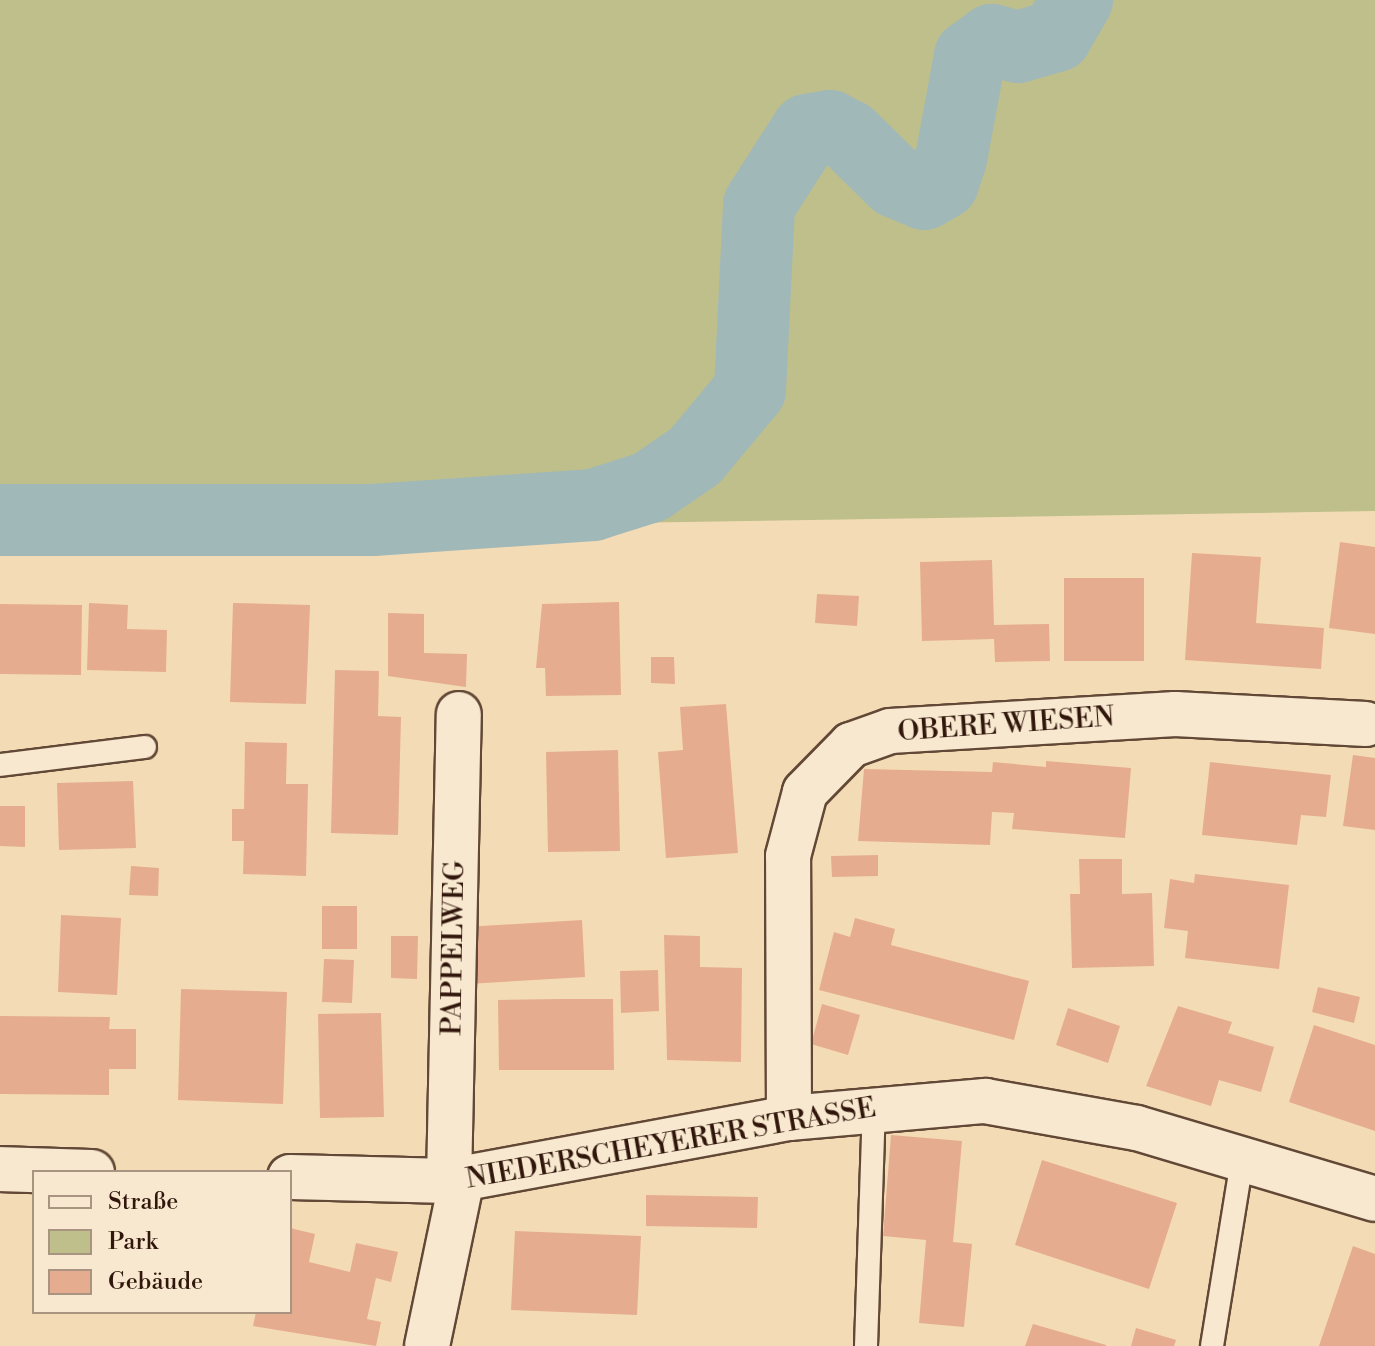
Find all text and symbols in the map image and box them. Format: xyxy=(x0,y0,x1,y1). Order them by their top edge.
street label: OBERE WIESEN xyxy=(896,701,1116,749)
street label: PAPPELWEG xyxy=(436,860,472,1036)
street label: NIEDERSCHEYERER STRASSE xyxy=(463,1091,879,1197)
legend xyxy=(32,1170,292,1314)
text: Straße xyxy=(108,1187,178,1217)
text: Park xyxy=(108,1227,158,1257)
text: Gebäude xyxy=(108,1267,203,1297)

